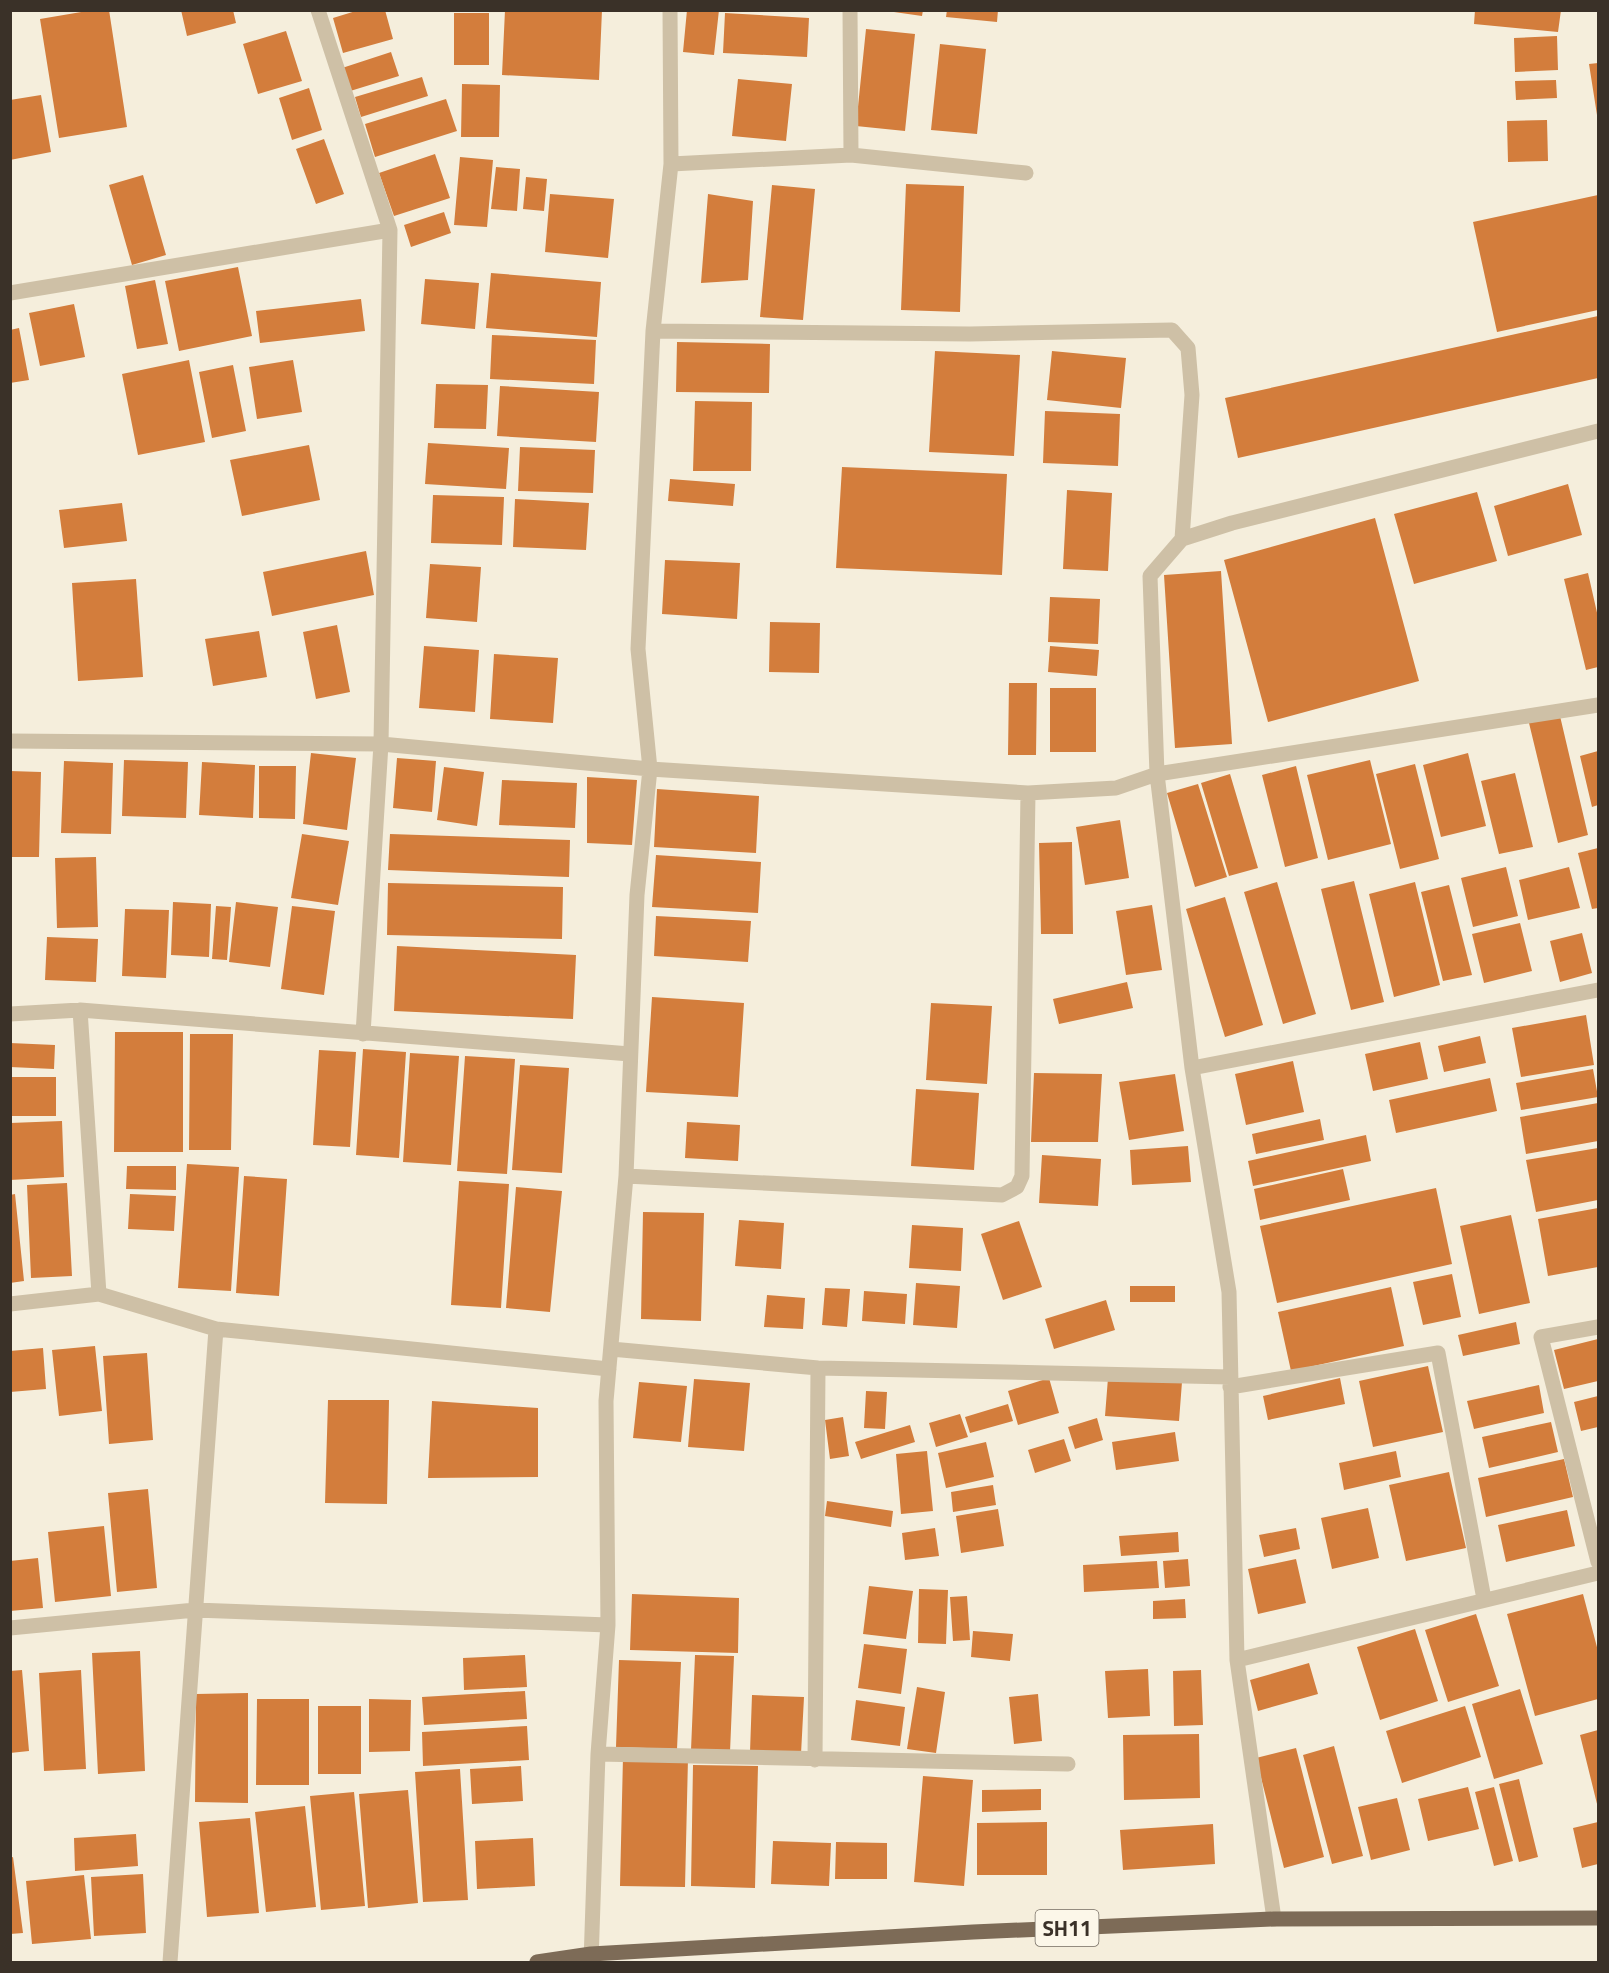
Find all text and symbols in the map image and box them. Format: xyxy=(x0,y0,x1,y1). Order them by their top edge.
road number: SH11 xyxy=(1036,1910,1098,1946)

